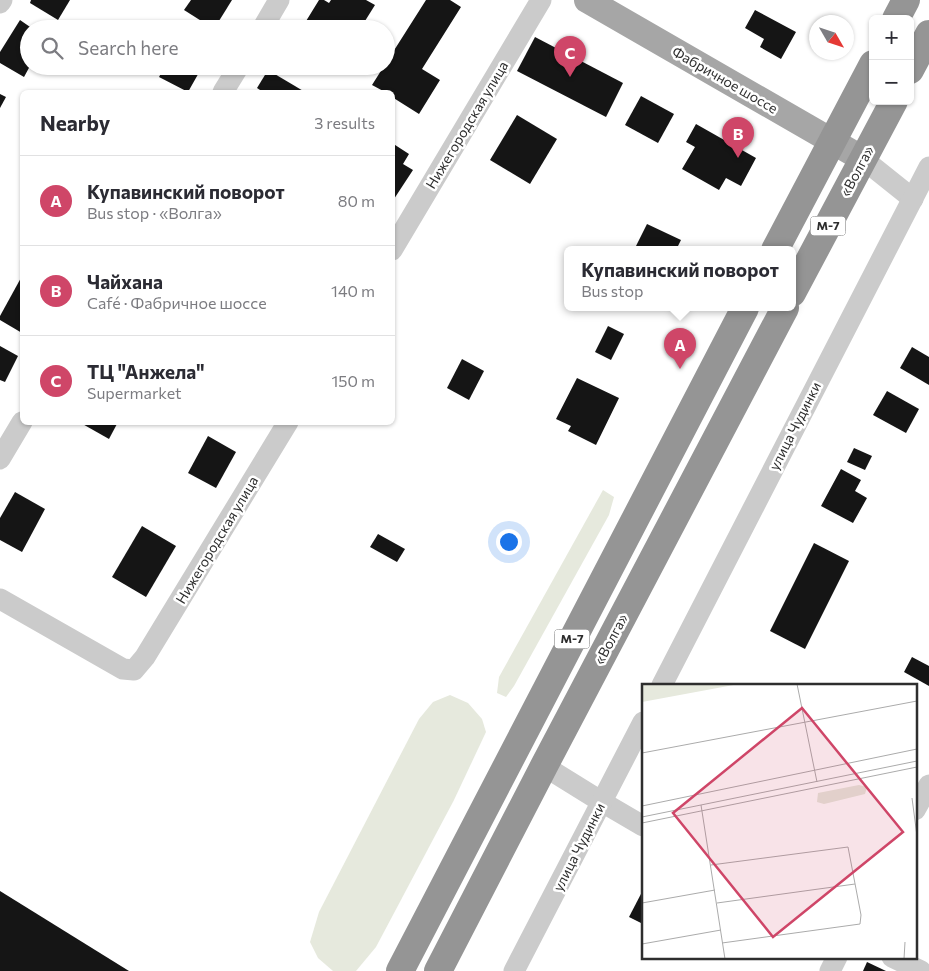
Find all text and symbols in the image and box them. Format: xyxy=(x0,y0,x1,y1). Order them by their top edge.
north arrow xyxy=(809,15,854,60)
map controls xyxy=(869,15,914,105)
button: + xyxy=(869,15,914,60)
search box xyxy=(20,20,395,75)
icon: search xyxy=(38,34,66,62)
text: Search here xyxy=(78,36,178,59)
pin: C xyxy=(554,36,586,77)
street label: Фабричное шоссе xyxy=(669,42,781,117)
street label: Нижегородская улица xyxy=(422,58,511,192)
button: − xyxy=(869,60,914,105)
text: Nearby xyxy=(40,110,110,135)
text: 3 results xyxy=(314,113,375,132)
pin: B xyxy=(722,117,754,158)
street label: «Волга» xyxy=(836,143,877,199)
text: Купавинский поворот xyxy=(87,180,285,203)
text: A xyxy=(50,191,62,210)
text: 80 m xyxy=(338,191,375,210)
text: Bus stop · «Волга» xyxy=(87,203,222,222)
road number: М-7 xyxy=(810,217,846,236)
popup xyxy=(564,246,796,311)
text: Купавинский поворот xyxy=(581,258,779,281)
text: Чайхана xyxy=(87,270,163,293)
text: B xyxy=(51,281,61,300)
text: 140 m xyxy=(331,281,375,300)
text: Bus stop xyxy=(581,281,643,300)
text: Café · Фабричное шоссе xyxy=(87,293,267,312)
pin: A xyxy=(664,328,696,369)
text: ТЦ "Анжела" xyxy=(87,360,205,383)
text: C xyxy=(51,371,61,390)
text: 150 m xyxy=(332,371,375,390)
street label: улица Чудинки xyxy=(765,379,824,473)
text: Supermarket xyxy=(87,383,182,402)
street label: Нижегородская улица xyxy=(172,473,261,607)
your location xyxy=(496,529,522,555)
street label: «Волга» xyxy=(590,611,631,667)
road number: М-7 xyxy=(554,630,590,648)
inset map xyxy=(642,684,916,958)
street label: улица Чудинки xyxy=(549,800,608,894)

